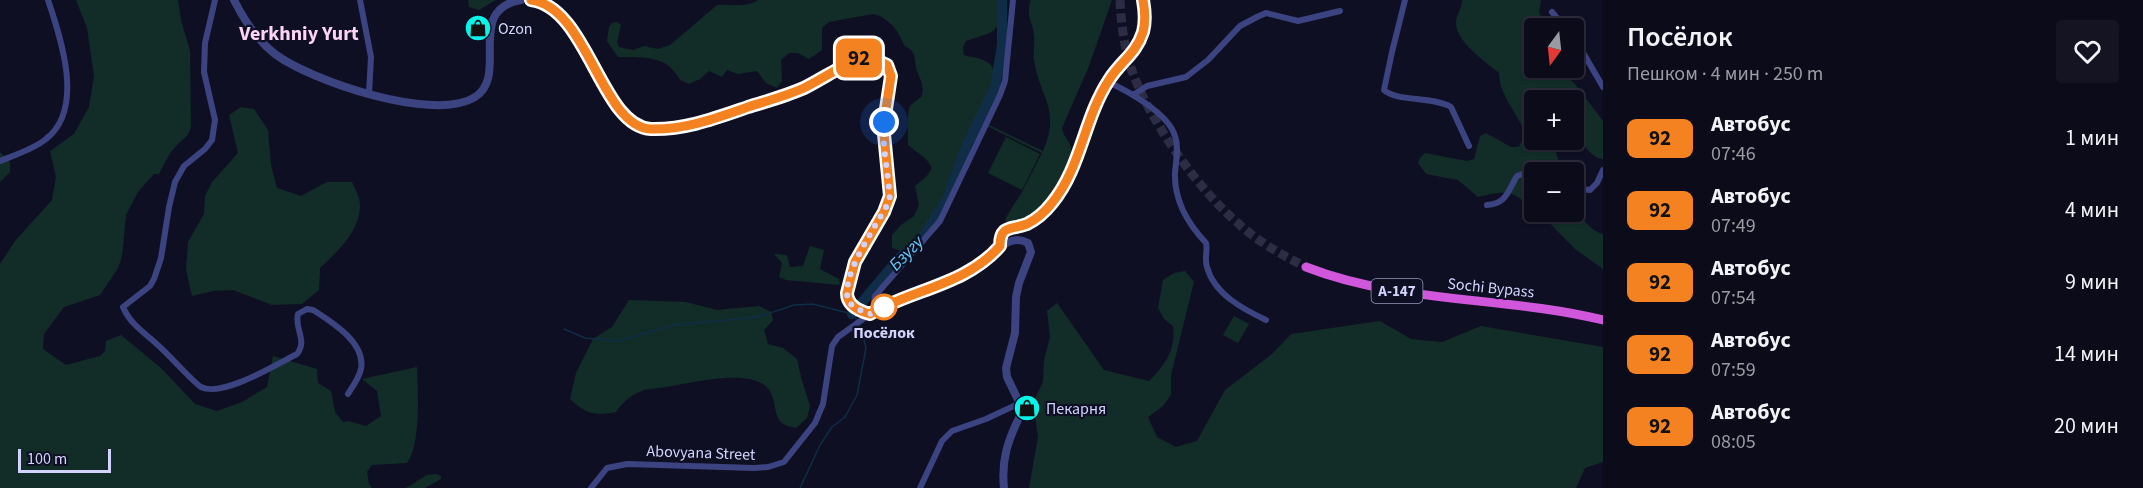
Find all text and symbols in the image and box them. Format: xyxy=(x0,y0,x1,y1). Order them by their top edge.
shop icon: Ozon xyxy=(463,13,493,43)
text: Посёлок xyxy=(1627,17,1733,57)
place label: Ozon xyxy=(498,18,533,40)
north arrow xyxy=(1524,18,1584,78)
map controls xyxy=(1524,18,1584,222)
district label: Verkhniy Yurt xyxy=(238,20,359,48)
button: heart xyxy=(2056,20,2119,83)
line badge: 92 xyxy=(832,38,886,78)
text: 92 xyxy=(848,43,870,73)
text: Пешком · 4 мин · 250 m xyxy=(1627,60,1823,88)
button: + xyxy=(1524,90,1584,150)
your location xyxy=(869,107,899,137)
text: Автобус xyxy=(1711,108,1791,140)
text: 1 мин xyxy=(2065,122,2119,154)
text: 92 xyxy=(1649,123,1671,153)
text: 07:46 xyxy=(1711,140,1756,168)
button: − xyxy=(1524,162,1584,222)
text: Автобус xyxy=(1711,180,1791,212)
text: 4 мин xyxy=(2065,194,2119,226)
text: 92 xyxy=(1649,195,1671,225)
text: 07:49 xyxy=(1711,212,1756,240)
water label: Бзугу xyxy=(883,229,930,277)
text: Автобус xyxy=(1711,252,1791,284)
text: 9 мин xyxy=(2065,266,2119,298)
text: 92 xyxy=(1649,267,1671,297)
street label: Sochi Bypass xyxy=(1446,272,1536,304)
road number: А-147 xyxy=(1372,279,1422,303)
text: 07:54 xyxy=(1711,284,1756,312)
marker: Посёлок xyxy=(871,294,897,320)
place label: Посёлок xyxy=(853,322,915,344)
text: Автобус xyxy=(1711,324,1791,356)
text: 14 мин xyxy=(2054,338,2119,370)
text: 92 xyxy=(1649,339,1671,369)
text: 07:59 xyxy=(1711,356,1756,384)
shop icon: Пекарня xyxy=(1012,393,1042,423)
text: Автобус xyxy=(1711,396,1791,428)
place label: Пекарня xyxy=(1046,398,1106,420)
text: 20 мин xyxy=(2054,410,2119,442)
text: 92 xyxy=(1649,411,1671,441)
text: 08:05 xyxy=(1711,428,1756,456)
street label: Abovyana Street xyxy=(646,440,756,466)
scale bar xyxy=(18,446,111,474)
text: 100 m xyxy=(27,448,67,470)

